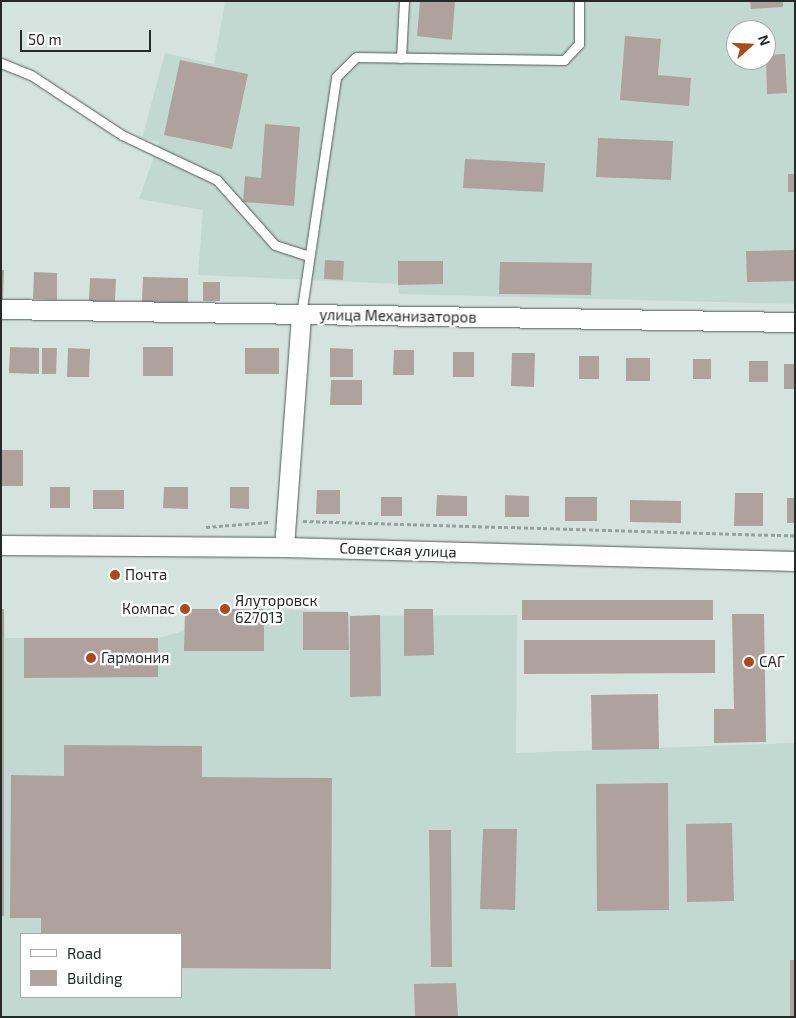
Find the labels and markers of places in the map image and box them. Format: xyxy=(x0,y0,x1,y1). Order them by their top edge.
place label: Почта xyxy=(125,566,167,584)
marker: Почта xyxy=(109,569,121,581)
place label: Ялуторовск 627013 xyxy=(235,591,317,626)
place label: Компас xyxy=(122,600,175,618)
marker: Компас xyxy=(179,603,191,615)
marker: Ялуторовск 627013 xyxy=(219,603,231,615)
place label: Гармония xyxy=(101,649,169,667)
marker: Гармония xyxy=(85,652,97,664)
place label: САГ xyxy=(759,653,785,671)
marker: САГ xyxy=(743,656,755,668)

